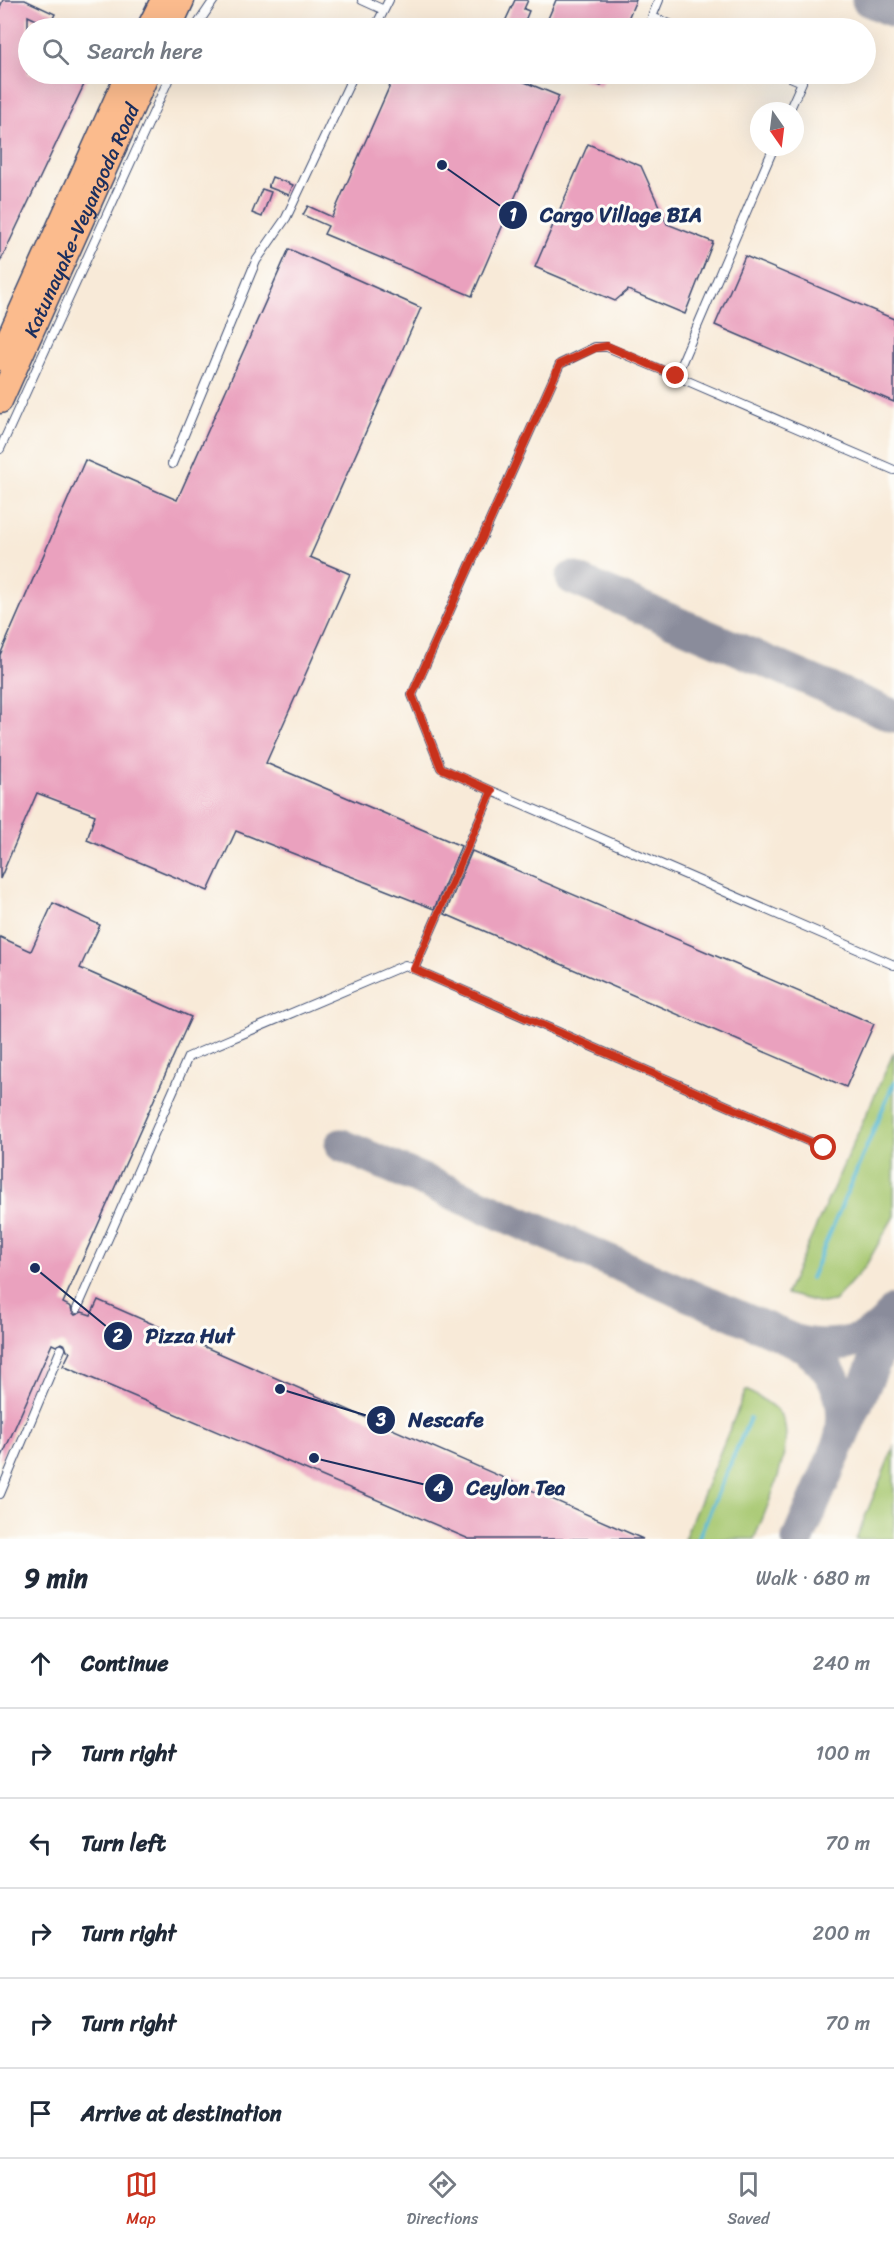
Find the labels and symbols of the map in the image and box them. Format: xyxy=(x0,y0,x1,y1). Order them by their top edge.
street label: Katunayake-Veyangoda Road xyxy=(14,97,150,343)
north arrow xyxy=(750,102,804,156)
callout: Cargo Village BIA xyxy=(498,195,714,234)
text: Cargo Village BIA xyxy=(539,196,702,234)
text: 1 xyxy=(509,199,517,231)
route end xyxy=(662,362,688,388)
route start xyxy=(810,1134,836,1160)
callout: Pizza Hut xyxy=(103,1317,247,1356)
text: Pizza Hut xyxy=(145,1317,236,1355)
text: 2 xyxy=(112,1320,124,1352)
callout: Nescafe xyxy=(366,1400,496,1439)
text: Nescafe xyxy=(407,1401,485,1439)
text: 3 xyxy=(375,1404,386,1436)
callout: Ceylon Tea xyxy=(424,1469,578,1508)
text: Ceylon Tea xyxy=(466,1469,566,1507)
text: 4 xyxy=(432,1472,445,1504)

